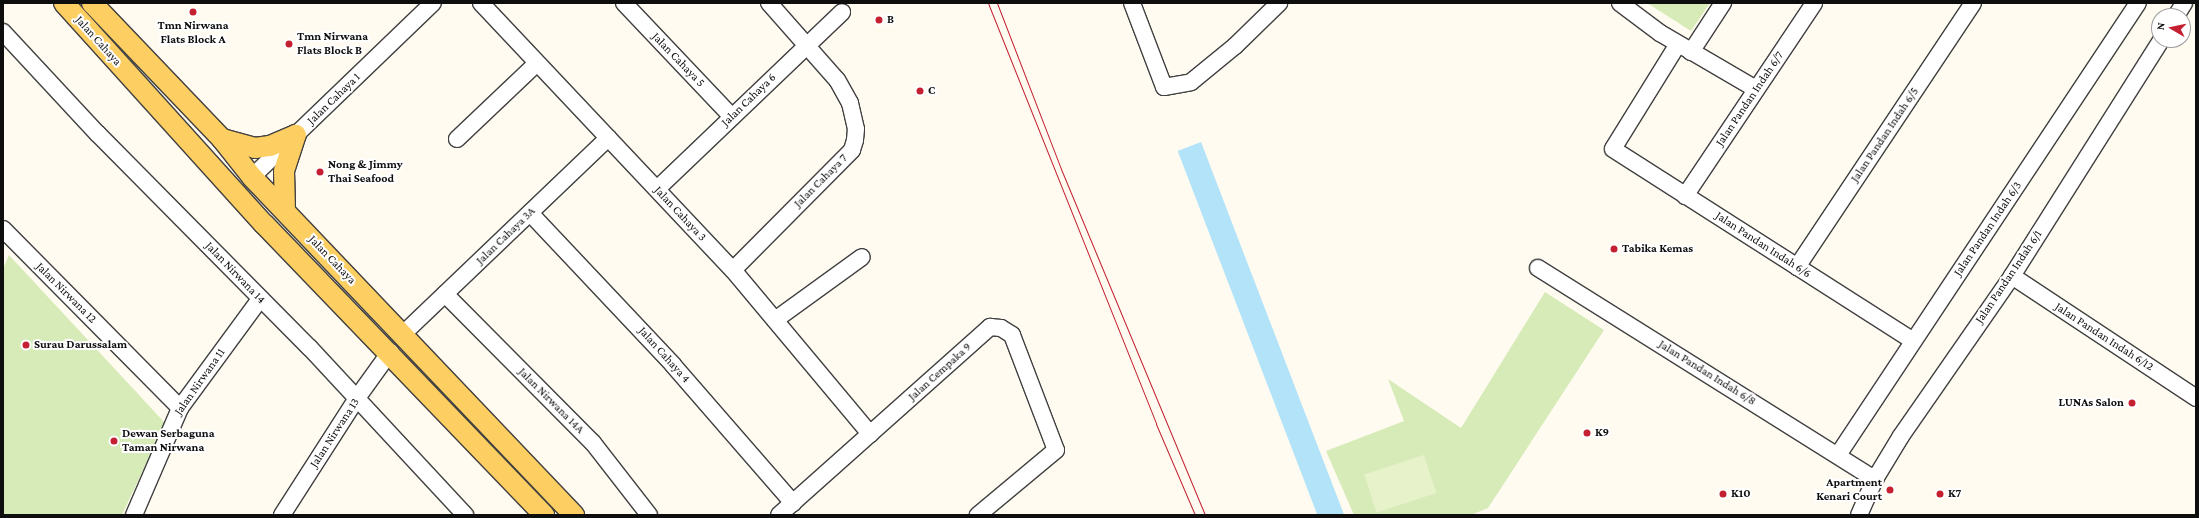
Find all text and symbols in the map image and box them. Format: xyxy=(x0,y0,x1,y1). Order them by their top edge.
marker: Tmn Nirwana Flats Block A xyxy=(188,7,198,17)
north arrow xyxy=(2151,8,2191,48)
street label: Jalan Cahaya xyxy=(72,13,124,69)
place label: B xyxy=(887,13,894,27)
marker: B xyxy=(874,15,884,25)
place label: Tmn Nirwana Flats Block A xyxy=(157,19,229,47)
text: N xyxy=(2154,22,2167,31)
place label: Tmn Nirwana Flats Block B xyxy=(297,30,368,58)
street label: Jalan Cahaya 5 xyxy=(649,30,707,90)
marker: Tmn Nirwana Flats Block B xyxy=(284,39,294,49)
street label: Jalan Pandan Indah 6/7 xyxy=(1713,49,1787,149)
street label: Jalan Cahaya 1 xyxy=(304,70,364,128)
street label: Jalan Cahaya 6 xyxy=(719,70,779,130)
place label: C xyxy=(928,84,935,98)
street label: Jalan Pandan Indah 6/5 xyxy=(1848,85,1922,185)
marker: C xyxy=(915,86,925,96)
street label: Jalan Cahaya 7 xyxy=(791,151,851,211)
place label: Nong & Jimmy Thai Seafood xyxy=(328,158,403,186)
marker: Nong & Jimmy Thai Seafood xyxy=(315,167,325,177)
street label: Jalan Pandan Indah 6/3 xyxy=(1951,179,2025,279)
street label: Jalan Cahaya 3 xyxy=(651,184,709,244)
street label: Jalan Cahaya 3A xyxy=(473,204,539,268)
street label: Jalan Pandan Indah 6/6 xyxy=(1712,209,1814,281)
street label: Jalan Pandan Indah 6/1 xyxy=(1973,228,2045,326)
street label: Jalan Cahaya xyxy=(305,233,359,287)
street label: Jalan Nirwana 14 xyxy=(202,239,268,307)
place label: Tabika Kemas xyxy=(1622,242,1693,256)
marker: Tabika Kemas xyxy=(1609,244,1619,254)
street label: Jalan Nirwana 12 xyxy=(33,260,99,326)
street label: Jalan Pandan Indah 6/12 xyxy=(2052,300,2156,374)
street label: Jalan Cahaya 4 xyxy=(635,324,693,386)
street label: Jalan Pandan Indah 6/8 xyxy=(1656,337,1758,409)
place label: Surau Darussalam xyxy=(34,338,127,352)
marker: Surau Darussalam xyxy=(21,340,31,350)
street label: Jalan Cempaka 9 xyxy=(906,340,974,404)
street label: Jalan Nirwana 11 xyxy=(172,346,228,418)
street label: Jalan Nirwana 14A xyxy=(515,365,587,437)
street label: Jalan Nirwana 13 xyxy=(307,396,363,470)
place label: LUNAs Salon xyxy=(2059,396,2124,410)
marker: LUNAs Salon xyxy=(2127,398,2137,408)
place label: K9 xyxy=(1595,426,1609,440)
place label: Dewan Serbaguna Taman Nirwana xyxy=(122,427,215,455)
marker: K9 xyxy=(1582,428,1592,438)
marker: Dewan Serbaguna Taman Nirwana xyxy=(109,436,119,446)
place label: Apartment Kenari Court xyxy=(1816,476,1882,504)
marker: Apartment Kenari Court xyxy=(1885,485,1895,495)
place label: K10 xyxy=(1731,487,1750,501)
place label: K7 xyxy=(1948,487,1961,501)
marker: K10 xyxy=(1718,489,1728,499)
marker: K7 xyxy=(1935,489,1945,499)

